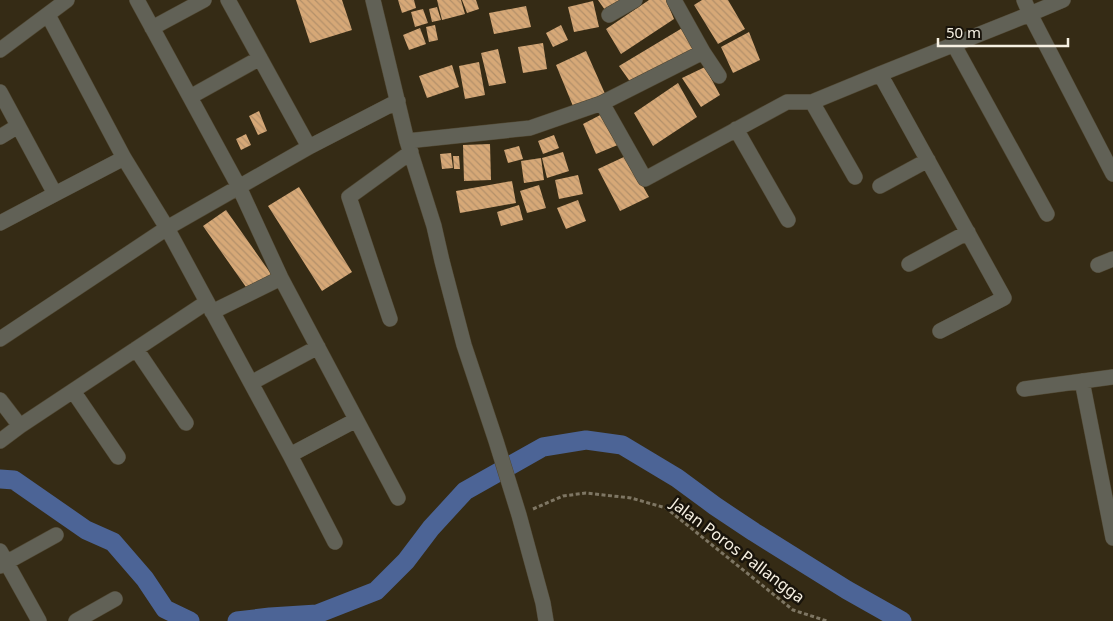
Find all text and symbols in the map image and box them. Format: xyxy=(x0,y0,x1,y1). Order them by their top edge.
scale bar xyxy=(938,15,1068,47)
text: 50 m xyxy=(946,22,981,42)
street label: Jalan Poros Pallangga xyxy=(665,491,809,608)

